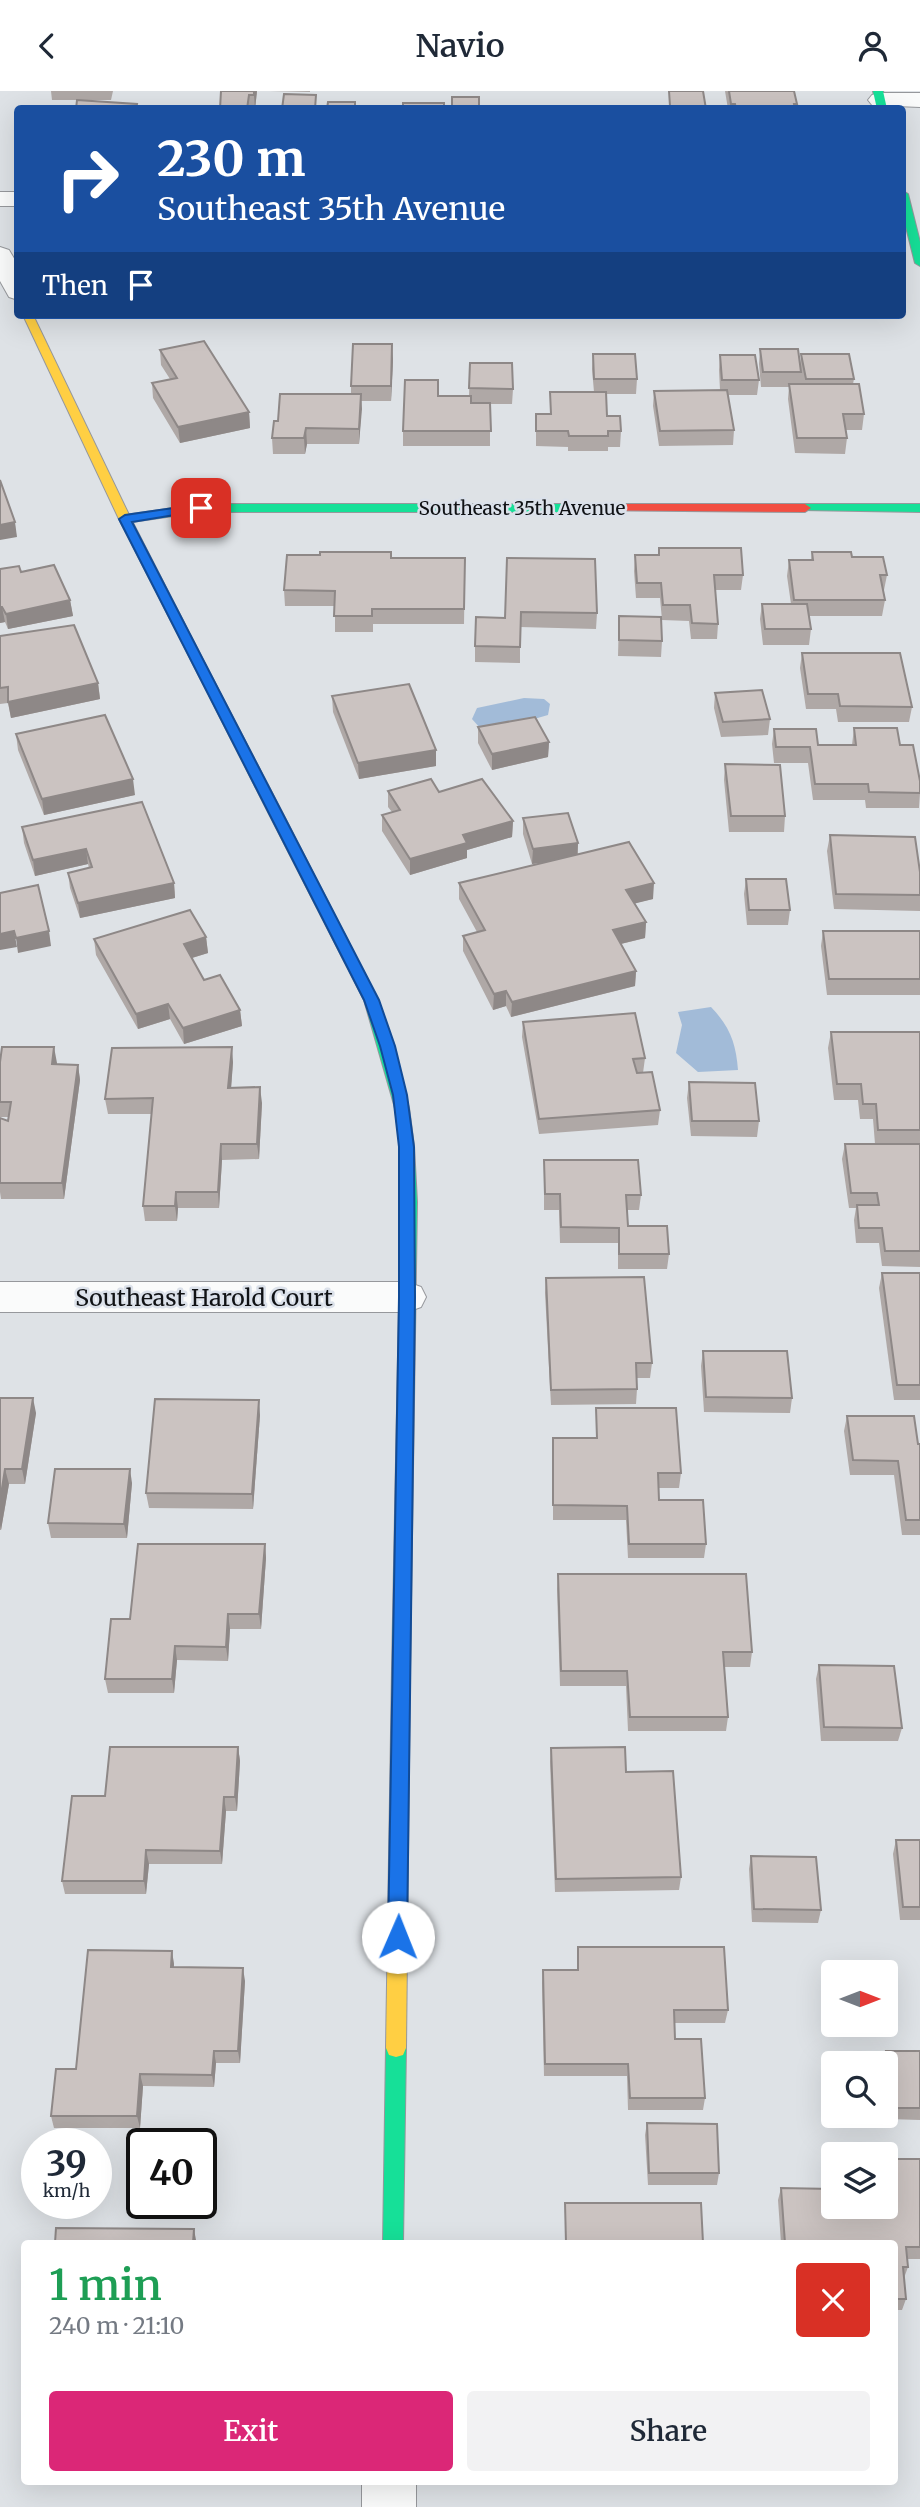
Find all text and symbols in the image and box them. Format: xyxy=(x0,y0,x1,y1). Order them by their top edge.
text: Navio xyxy=(415,26,505,66)
icon: back xyxy=(28,27,66,65)
icon: person xyxy=(854,27,892,65)
text: 230 m xyxy=(157,128,305,189)
icon: right xyxy=(42,133,133,224)
text: Southeast 35th Avenue xyxy=(157,189,505,229)
icon: arrive xyxy=(122,266,160,304)
text: Then xyxy=(42,269,108,302)
pin xyxy=(171,478,231,538)
icon: arrive xyxy=(182,489,220,527)
street label: Southeast 35th Avenue xyxy=(419,496,625,520)
street label: Southeast Harold Court xyxy=(75,1283,333,1312)
position arrow xyxy=(361,1900,435,1974)
north arrow xyxy=(821,1960,898,2037)
map controls xyxy=(821,1960,898,2219)
button: search xyxy=(821,2051,898,2128)
speed limit sign: 40 xyxy=(126,2128,217,2219)
text: 39 xyxy=(46,2142,87,2186)
button: layers xyxy=(821,2142,898,2219)
text: km/h xyxy=(43,2179,90,2202)
text: 1 min xyxy=(49,2259,162,2311)
button: close xyxy=(796,2263,870,2337)
text: 240 m · 21:10 xyxy=(49,2311,184,2340)
button: Exit xyxy=(49,2391,453,2471)
button: Share xyxy=(467,2391,870,2471)

